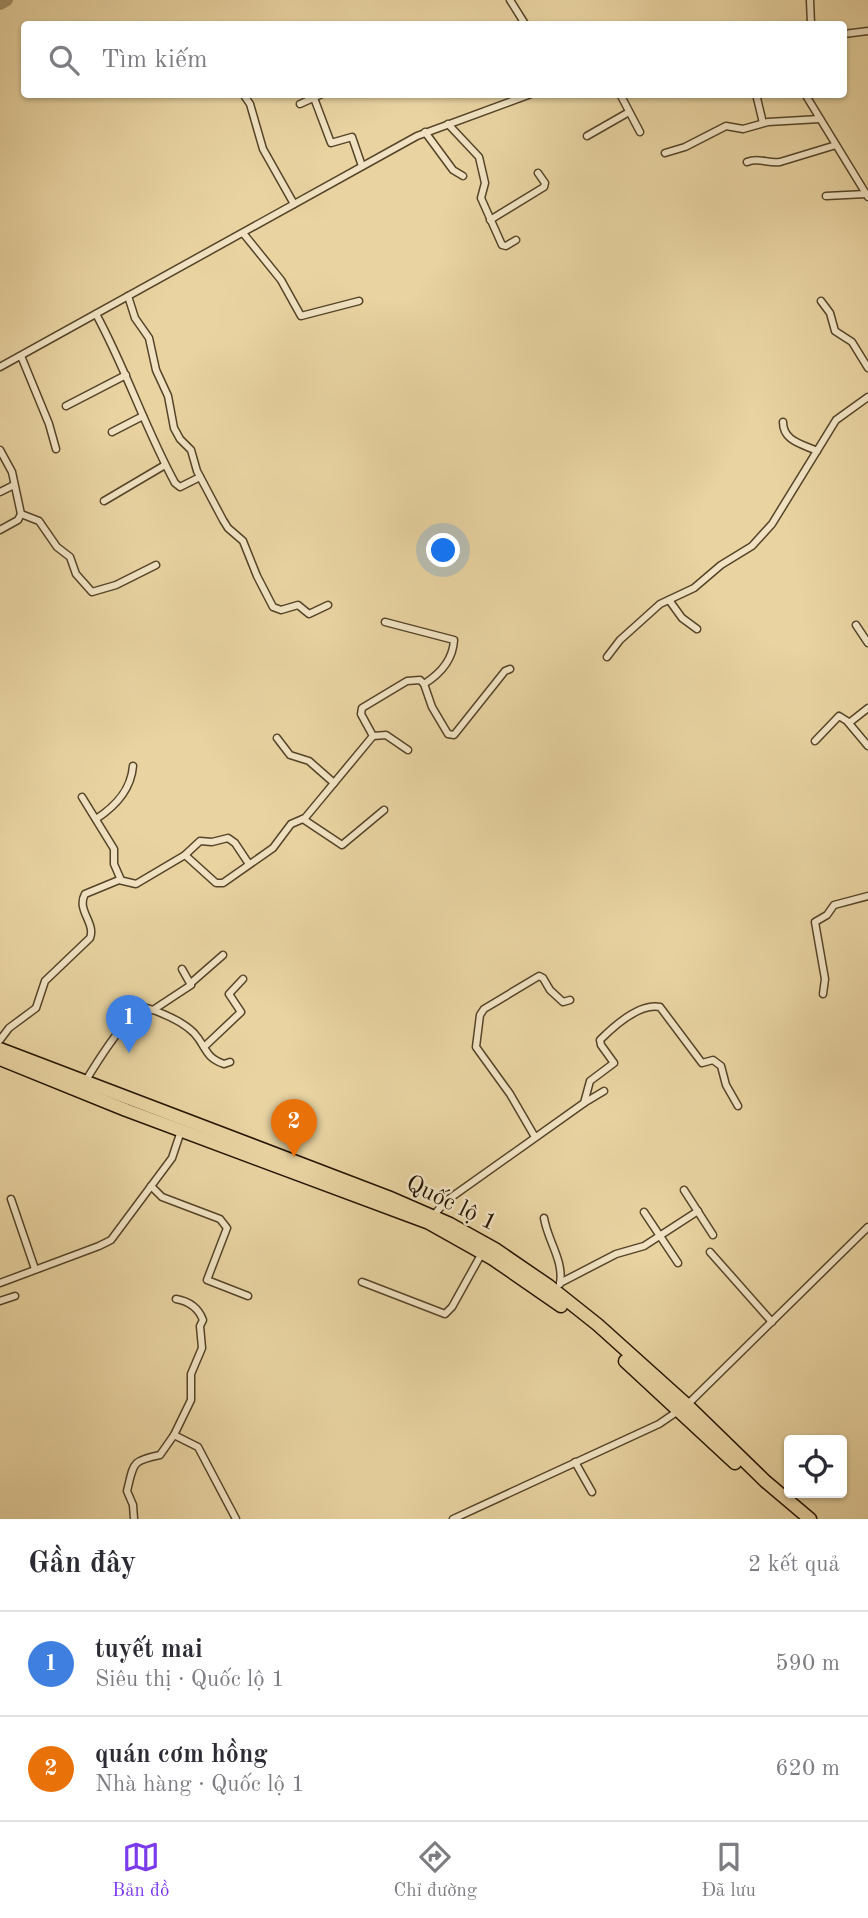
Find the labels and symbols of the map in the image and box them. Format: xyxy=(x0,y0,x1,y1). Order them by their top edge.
your location xyxy=(426,533,460,567)
pin: 1 xyxy=(106,995,152,1053)
pin: 2 xyxy=(271,1099,317,1157)
street label: Quốc lộ 1 xyxy=(402,1171,501,1236)

